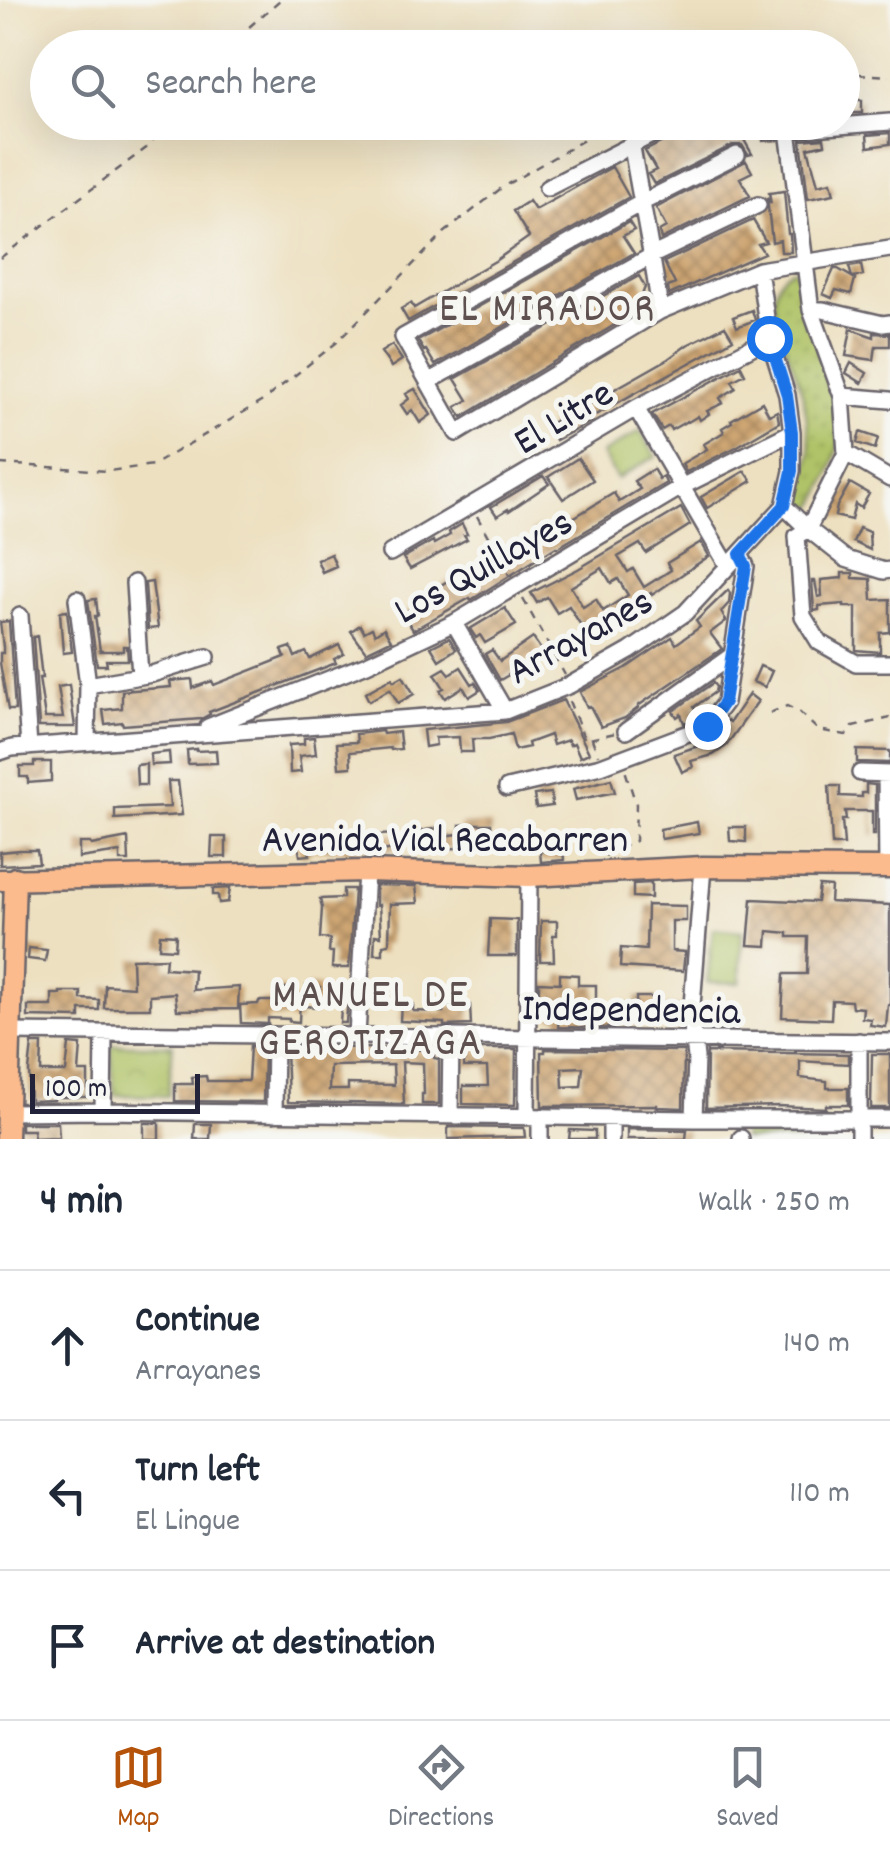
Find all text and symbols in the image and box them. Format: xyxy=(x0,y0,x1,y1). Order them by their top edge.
search box xyxy=(30,30,860,140)
icon: search xyxy=(65,58,120,113)
text: Search here xyxy=(145,58,317,113)
district label: EL MIRADOR xyxy=(439,282,657,342)
route start xyxy=(747,316,793,362)
street label: El Litre xyxy=(504,368,626,473)
street label: Los Quillayes xyxy=(385,497,585,642)
street label: Arrayanes xyxy=(499,576,665,703)
route end xyxy=(685,704,731,750)
street label: Avenida Vial Recabarren xyxy=(262,815,628,872)
district label: MANUEL DE GEROTIZAGA xyxy=(258,968,484,1076)
street label: Independencia xyxy=(521,983,742,1044)
scale bar xyxy=(30,1069,200,1114)
text: 100 m xyxy=(45,1071,107,1111)
text: 4 min xyxy=(40,1174,123,1234)
text: Walk · 250 m xyxy=(698,1181,850,1227)
text: Continue xyxy=(135,1295,260,1350)
icon: ahead xyxy=(40,1318,95,1373)
text: 140 m xyxy=(783,1322,850,1368)
text: Arrayanes xyxy=(135,1350,262,1396)
text: Turn left xyxy=(135,1445,260,1500)
icon: left xyxy=(40,1468,95,1523)
text: 110 m xyxy=(789,1472,850,1518)
text: El Lingue xyxy=(135,1500,240,1546)
icon: arrive xyxy=(40,1618,95,1673)
text: Arrive at destination xyxy=(135,1618,435,1673)
tab: Map xyxy=(111,1740,166,1840)
tab: Directions xyxy=(388,1740,494,1840)
tab: Saved xyxy=(716,1740,779,1840)

